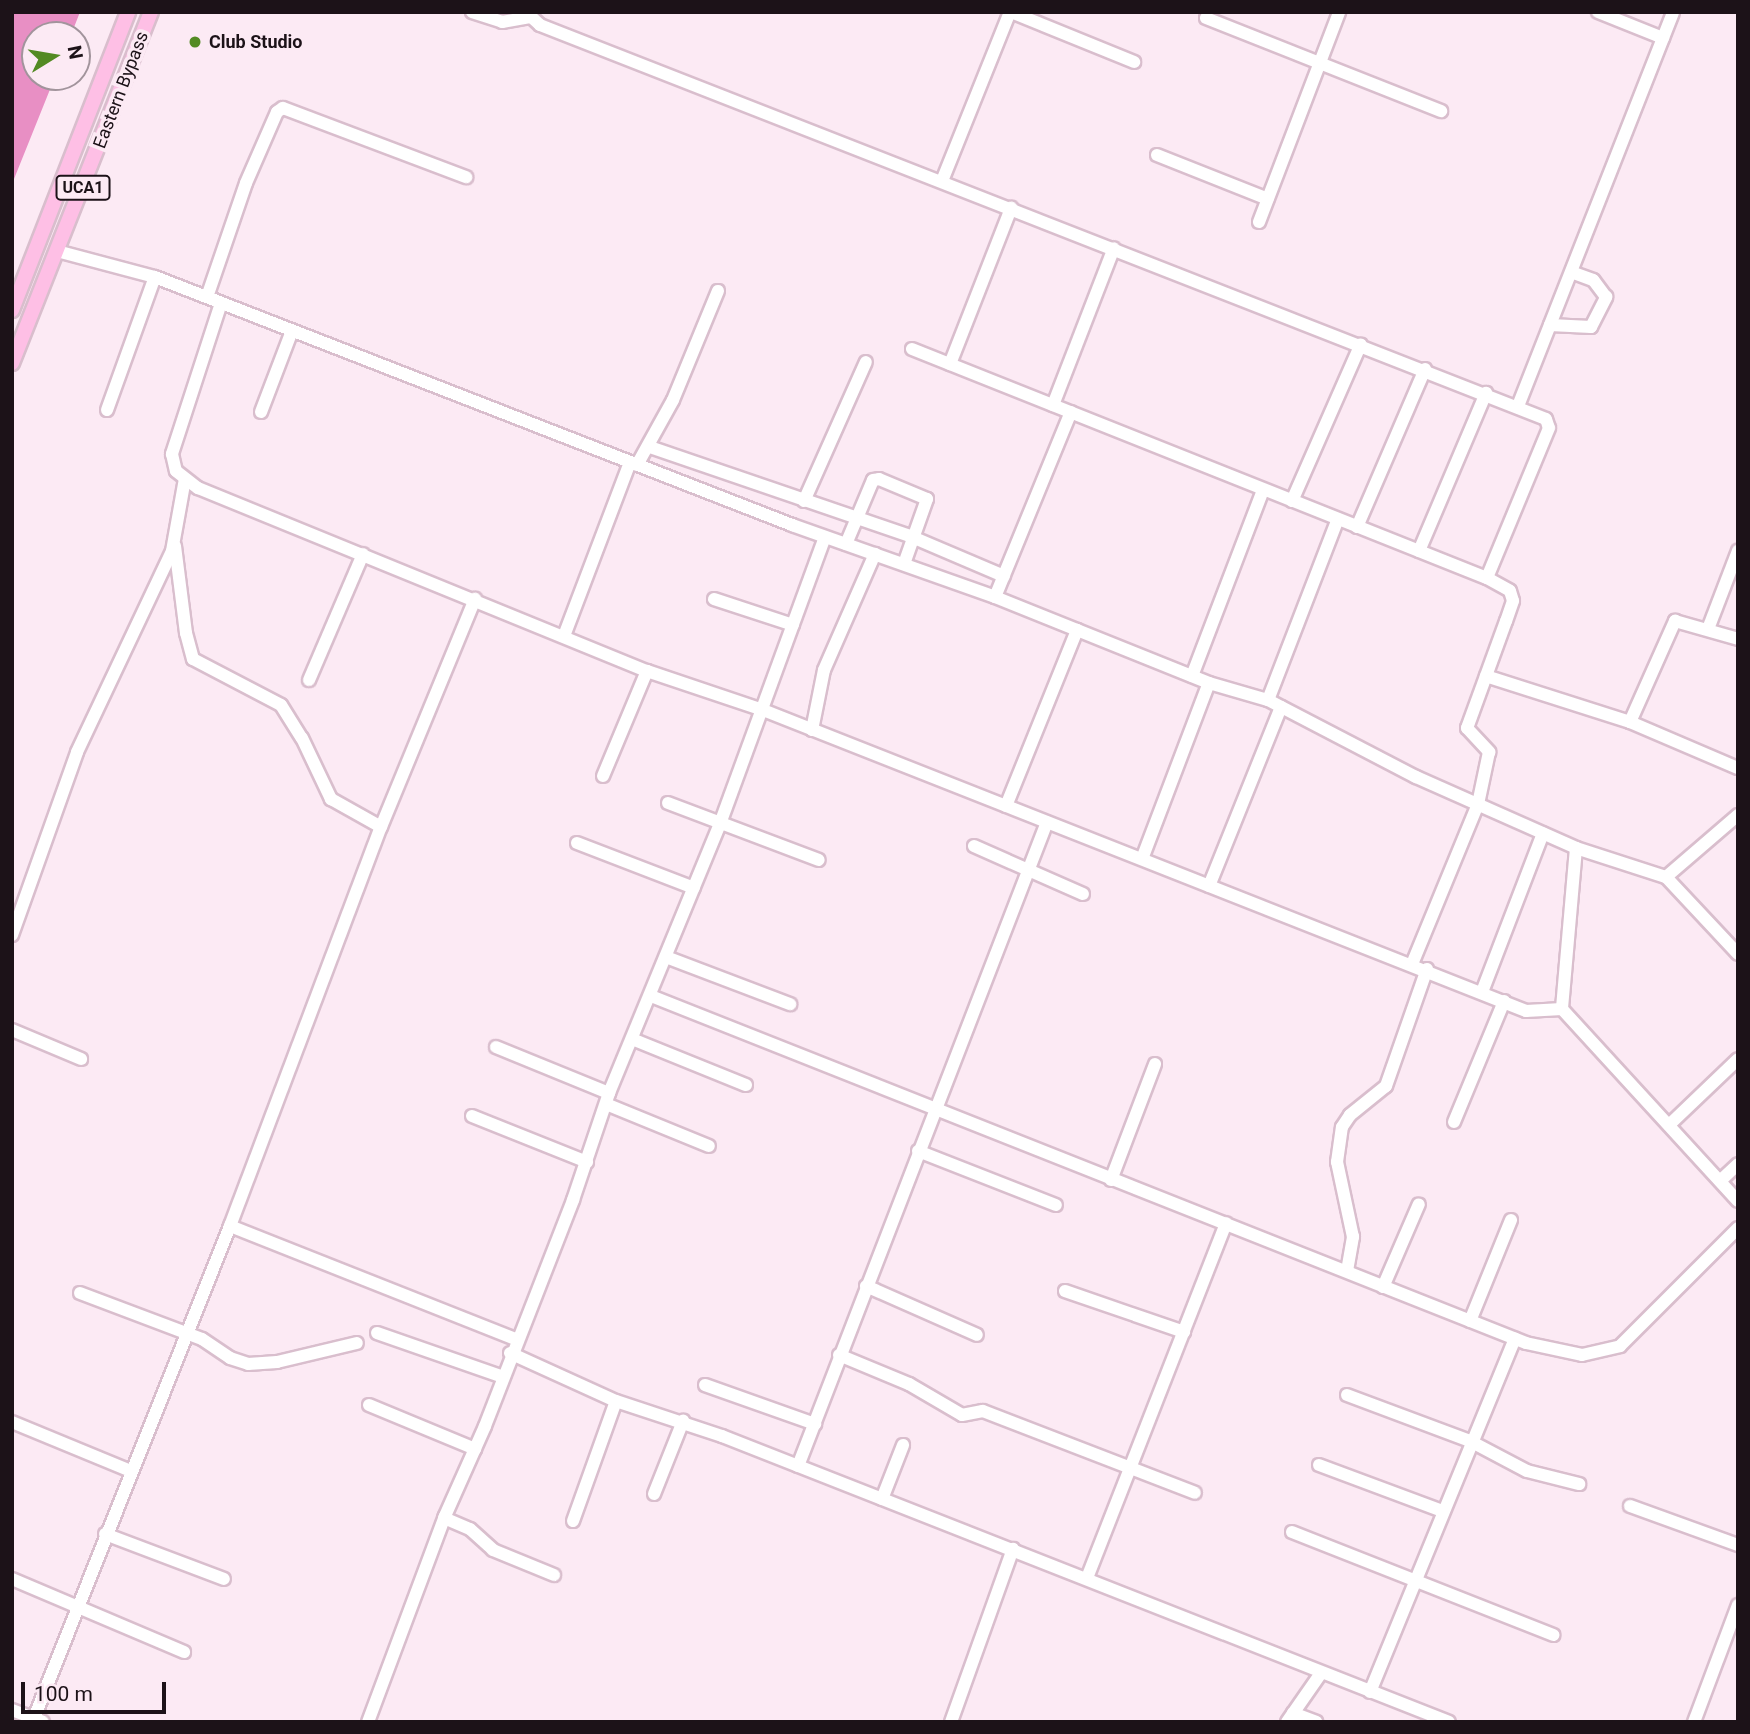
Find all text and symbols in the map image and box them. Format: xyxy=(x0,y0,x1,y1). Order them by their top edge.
north arrow xyxy=(21,21,91,91)
street label: Eastern Bypass xyxy=(89,28,153,152)
place label: Club Studio xyxy=(209,31,303,53)
marker: Club Studio xyxy=(187,34,203,50)
text: N xyxy=(63,44,88,61)
road number: UCA1 xyxy=(55,176,111,200)
scale bar xyxy=(24,1668,170,1712)
text: 100 m xyxy=(34,1682,93,1706)

